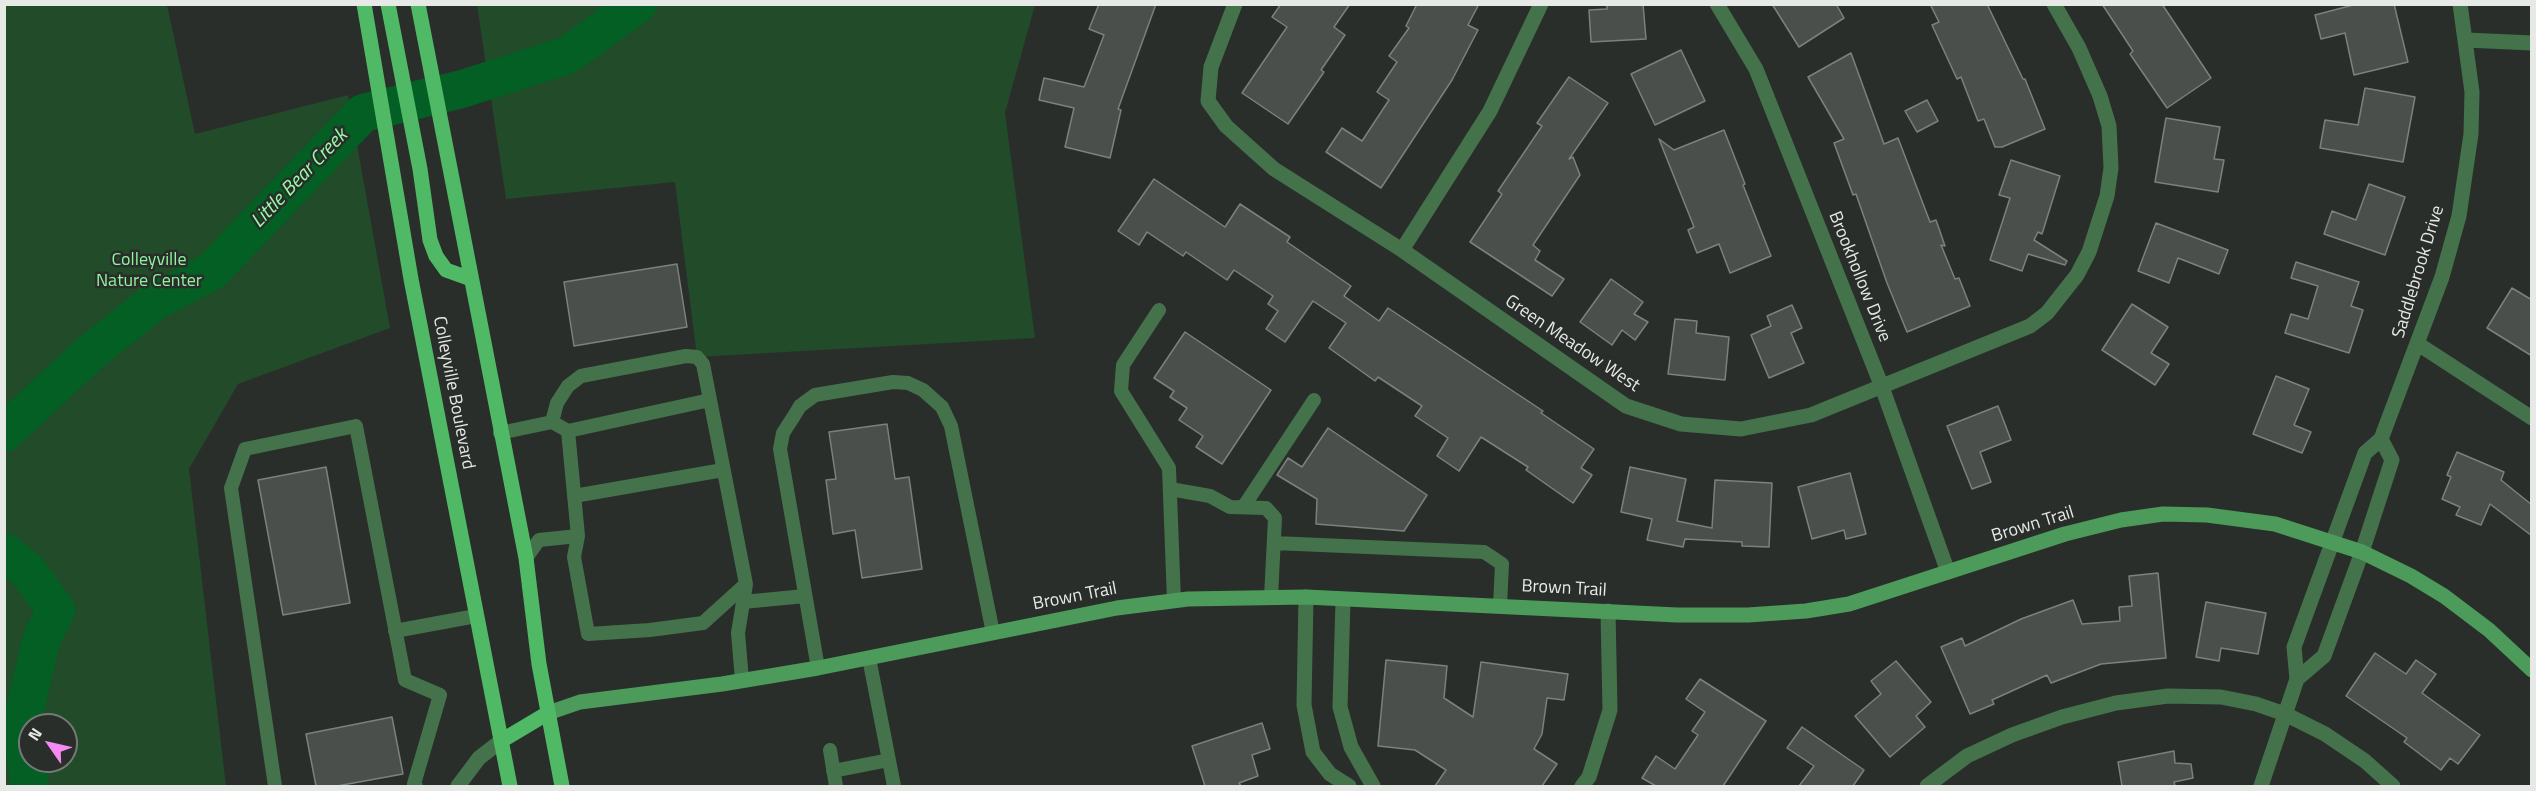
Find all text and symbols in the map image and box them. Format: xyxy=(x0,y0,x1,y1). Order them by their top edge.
water label: Little Bear Creek xyxy=(247,124,353,234)
street label: Saddlebrook Drive xyxy=(2389,203,2449,341)
street label: Brookhollow Drive xyxy=(1823,209,1895,345)
park label: Colleyville Nature Center xyxy=(96,250,202,292)
street label: Green Meadow West xyxy=(1500,291,1644,397)
street label: Colleyville Boulevard xyxy=(428,315,478,471)
street label: Brown Trail xyxy=(1989,502,2077,548)
street label: Brown Trail xyxy=(1521,576,1607,602)
street label: Brown Trail xyxy=(1031,578,1119,616)
north arrow xyxy=(18,713,78,773)
text: N xyxy=(22,723,48,745)

